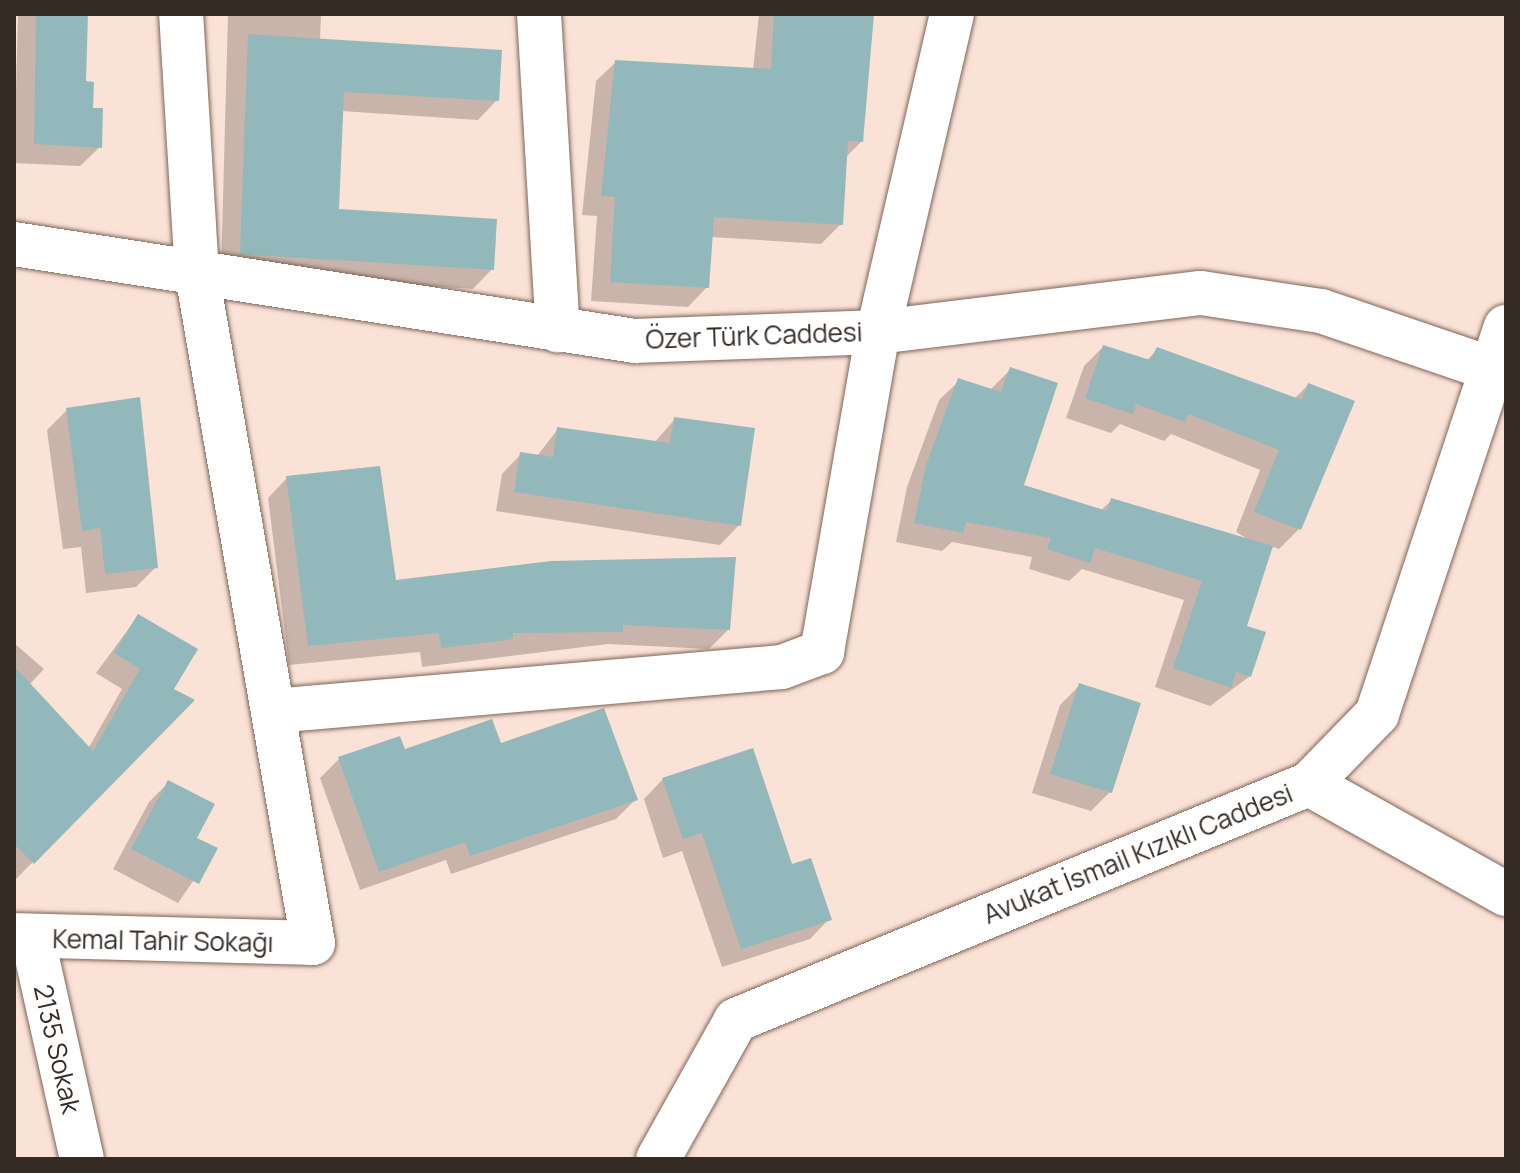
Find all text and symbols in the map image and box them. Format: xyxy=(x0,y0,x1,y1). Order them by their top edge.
street label: Özer Türk Caddesi xyxy=(645,317,863,355)
street label: Avukat İsmail Kızıklı Caddesi xyxy=(979,778,1297,930)
street label: Kemal Tahir Sokağı xyxy=(52,923,274,959)
street label: 2135 Sokak xyxy=(27,982,87,1116)

